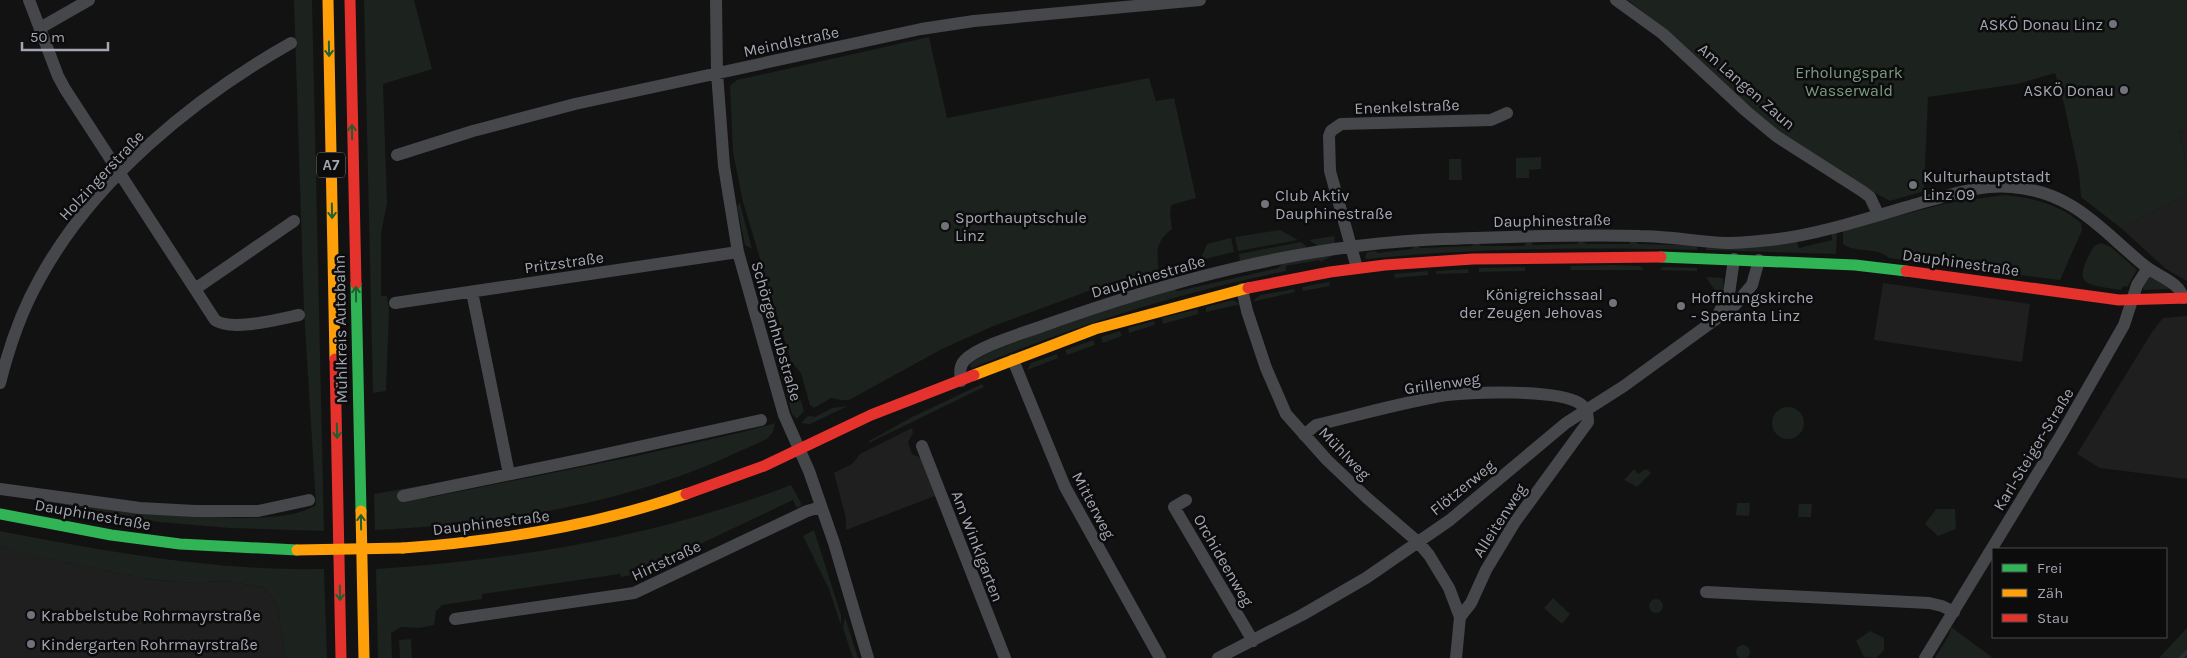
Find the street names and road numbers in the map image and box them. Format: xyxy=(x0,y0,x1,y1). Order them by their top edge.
street label: Meindlstraße xyxy=(742,22,841,61)
street label: Am Langen Zaun xyxy=(1694,39,1799,134)
street label: Enenkelstraße xyxy=(1354,95,1460,118)
street label: Holzingerstraße xyxy=(55,126,148,224)
road number: A7 xyxy=(317,152,345,178)
street label: Dauphinestraße xyxy=(1493,210,1611,231)
street label: Dauphinestraße xyxy=(1901,245,2021,280)
street label: Pritzstraße xyxy=(523,248,605,277)
street label: Dauphinestraße xyxy=(1089,251,1207,302)
street label: Mühlkreis Autobahn xyxy=(330,255,351,403)
street label: Schörgenhubstraße xyxy=(747,259,806,403)
street label: Grillenweg xyxy=(1403,369,1481,398)
street label: Karl-Steiger-Straße xyxy=(1989,384,2078,514)
street label: Mühlweg xyxy=(1315,423,1374,484)
street label: Flötzerweg xyxy=(1426,455,1499,519)
street label: Mitterweg xyxy=(1068,468,1119,542)
street label: Alleitenweg xyxy=(1469,480,1530,561)
street label: Am Winklgarten xyxy=(948,488,1007,605)
street label: Dauphinestraße xyxy=(33,495,153,534)
street label: Dauphinestraße xyxy=(431,506,551,539)
street label: Orchideenweg xyxy=(1190,511,1258,610)
street label: Hirtstraße xyxy=(629,536,704,585)

